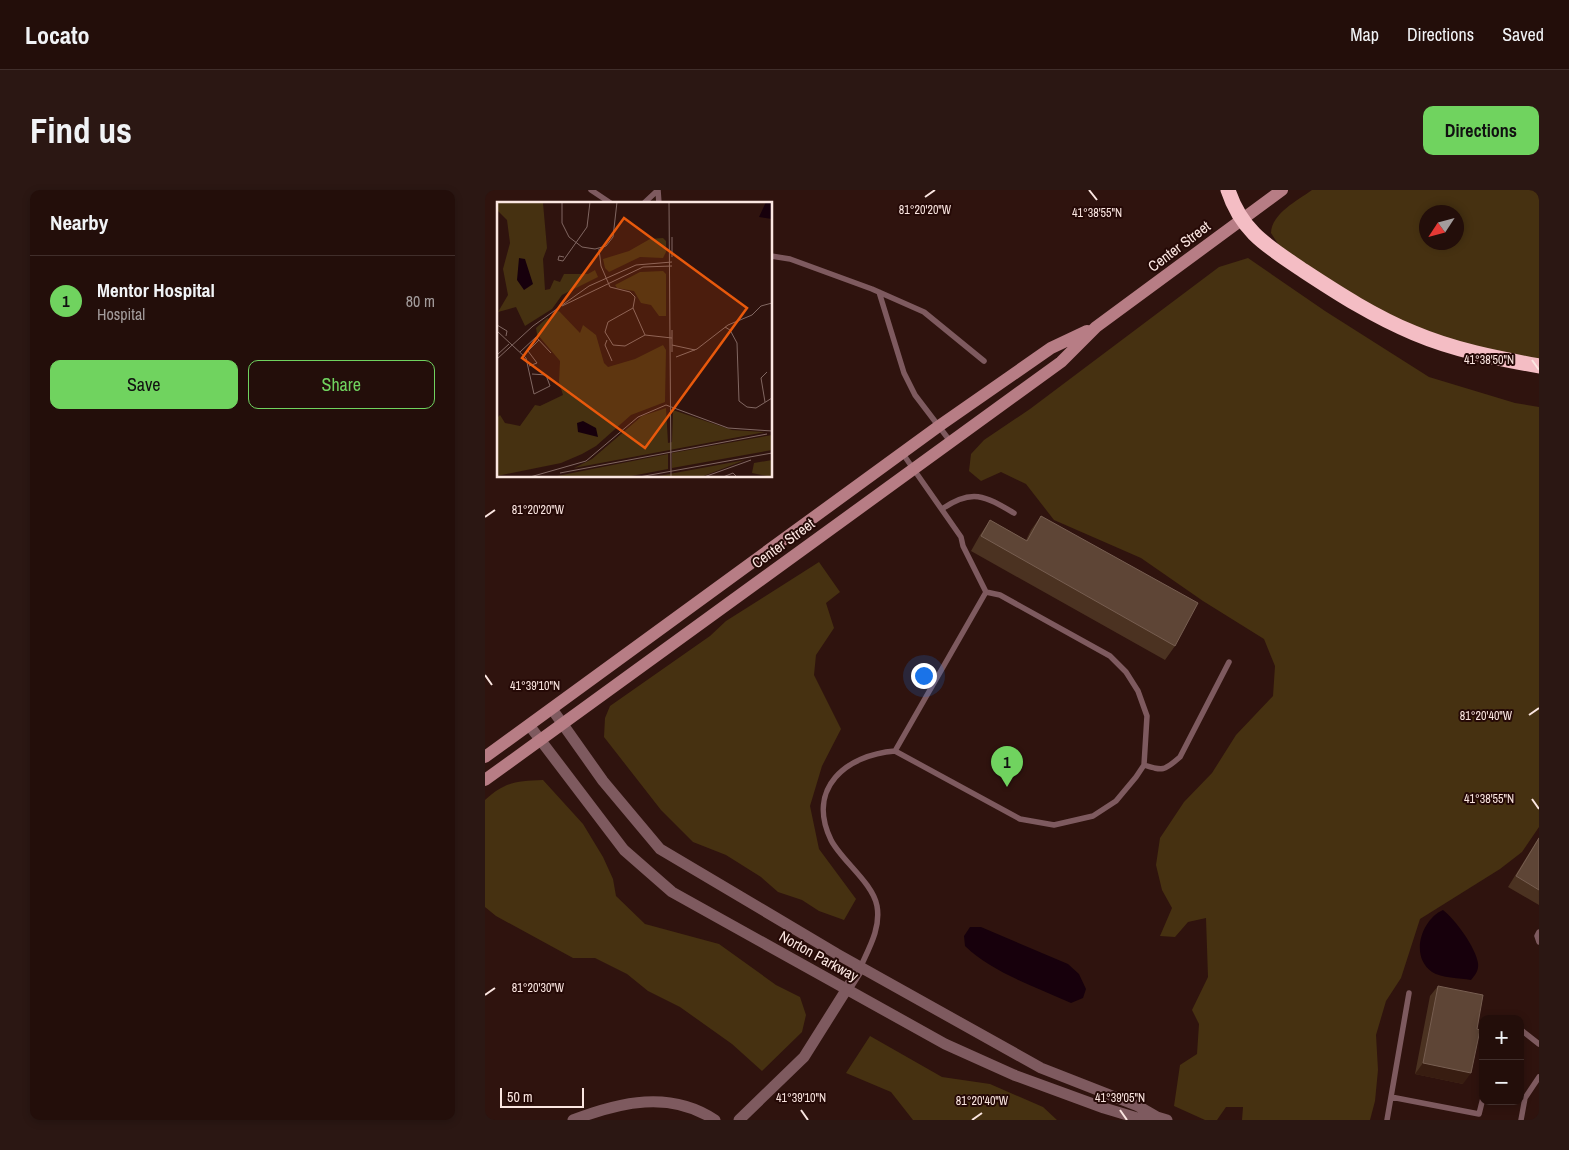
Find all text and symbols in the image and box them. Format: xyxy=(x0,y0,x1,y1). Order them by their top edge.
text: Locato xyxy=(25,19,90,51)
text: Map xyxy=(1350,22,1379,47)
text: Directions xyxy=(1407,22,1474,47)
text: Saved xyxy=(1502,22,1544,47)
button: Directions xyxy=(1423,106,1539,155)
text: Find us xyxy=(30,107,132,154)
inset map xyxy=(497,202,773,478)
text: 81°20'20"W xyxy=(899,202,952,218)
text: 41°38'55"N xyxy=(1072,205,1122,221)
north arrow xyxy=(1419,205,1464,250)
text: Nearby xyxy=(50,208,108,237)
street label: Center Street xyxy=(1143,215,1215,276)
text: Mentor Hospital xyxy=(97,277,215,303)
text: 1 xyxy=(62,290,70,312)
text: 80 m xyxy=(406,290,435,312)
text: Hospital xyxy=(97,303,145,325)
text: 41°38'50"N xyxy=(1464,352,1514,368)
button: Save xyxy=(50,360,238,409)
button: Share xyxy=(248,360,435,409)
text: 81°20'20"W xyxy=(512,502,565,518)
street label: Center Street xyxy=(747,513,819,573)
your location xyxy=(911,663,937,689)
text: 41°39'10"N xyxy=(510,678,560,694)
text: 81°20'40"W xyxy=(1460,708,1513,724)
pin: 1 xyxy=(991,746,1023,787)
text: 41°38'55"N xyxy=(1464,791,1514,807)
street label: Norton Parkway xyxy=(776,926,863,987)
text: 81°20'30"W xyxy=(512,980,565,996)
map controls xyxy=(1479,1015,1524,1105)
button: + xyxy=(1479,1015,1524,1060)
button: − xyxy=(1479,1060,1524,1105)
scale bar xyxy=(500,1085,584,1108)
text: 50 m xyxy=(507,1088,533,1106)
text: 41°39'10"N xyxy=(776,1090,826,1106)
text: 41°39'05"N xyxy=(1095,1090,1145,1106)
text: 81°20'40"W xyxy=(956,1093,1009,1109)

